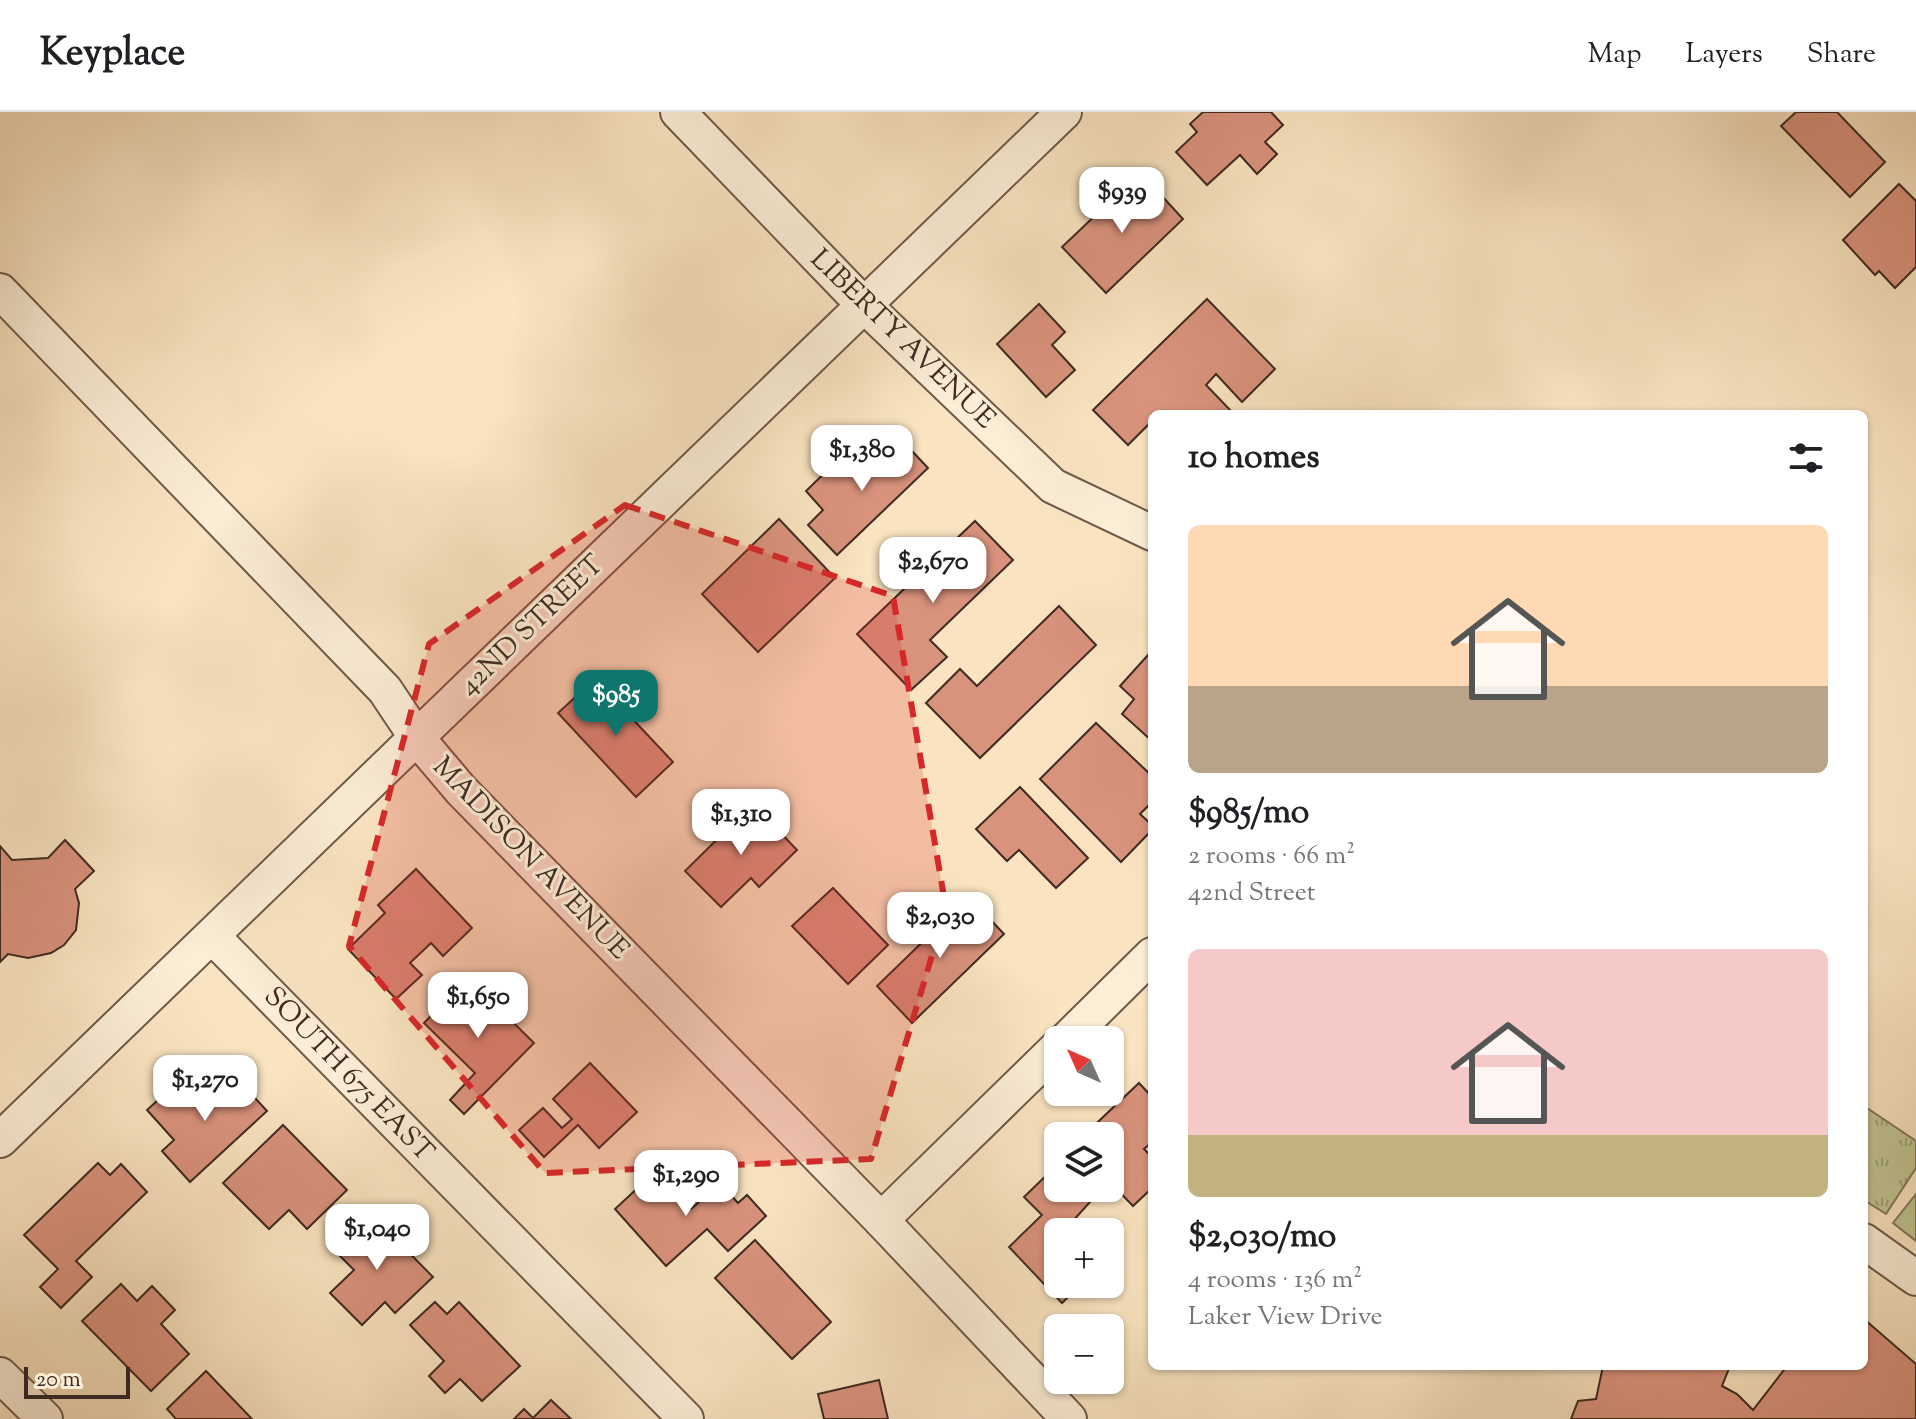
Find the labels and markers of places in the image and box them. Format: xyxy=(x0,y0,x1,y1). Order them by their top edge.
pin: $939 xyxy=(1075,167,1169,235)
pin: $1,380 xyxy=(797,425,927,493)
pin: $2,670 xyxy=(868,537,998,605)
pin: $985 xyxy=(569,670,663,738)
pin: $1,310 xyxy=(676,789,806,857)
pin: $2,030 xyxy=(875,892,1005,960)
pin: $1,650 xyxy=(413,972,543,1040)
pin: $1,270 xyxy=(140,1055,270,1123)
pin: $1,290 xyxy=(621,1150,751,1218)
pin: $1,040 xyxy=(312,1204,442,1272)

